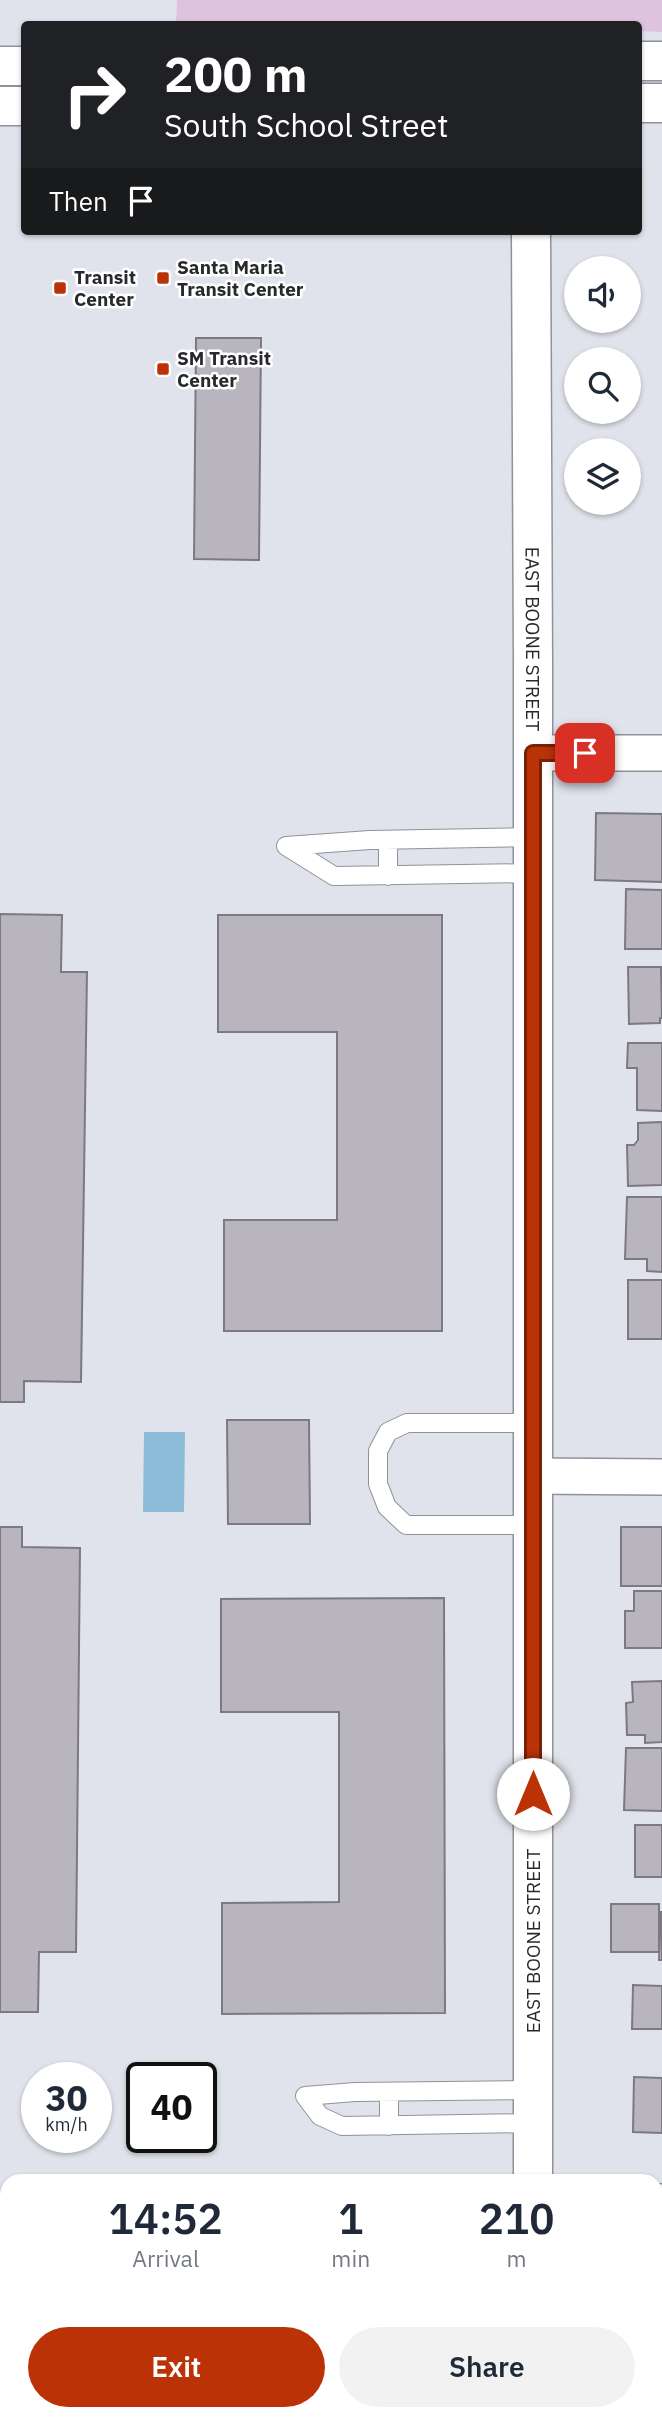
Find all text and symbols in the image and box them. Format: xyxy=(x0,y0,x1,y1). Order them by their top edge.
text: 200 m xyxy=(164,42,308,105)
icon: right xyxy=(49,49,140,140)
text: South School Street xyxy=(164,104,448,146)
icon: arrive xyxy=(122,182,160,220)
text: Then xyxy=(49,184,108,218)
place label: Santa Maria Transit Center xyxy=(177,255,304,301)
map controls xyxy=(564,256,641,515)
button: sound xyxy=(564,256,641,333)
place label: Transit Center xyxy=(74,265,136,311)
marker: Santa Maria Transit Center xyxy=(155,270,171,286)
marker: Transit Center xyxy=(52,280,68,296)
place label: SM Transit Center xyxy=(177,346,271,392)
button: search xyxy=(564,347,641,424)
marker: SM Transit Center xyxy=(155,361,171,377)
button: layers xyxy=(564,438,641,515)
street label: EAST BOONE STREET xyxy=(520,547,545,731)
pin xyxy=(555,723,615,783)
icon: arrive xyxy=(566,734,604,772)
position arrow xyxy=(496,1757,570,1831)
street label: EAST BOONE STREET xyxy=(521,1849,545,2033)
speed limit sign: 40 xyxy=(126,2062,217,2153)
text: 30 xyxy=(45,2075,88,2121)
text: km/h xyxy=(45,2113,88,2136)
text: 14:52 xyxy=(109,2191,223,2246)
text: 1 xyxy=(338,2191,363,2246)
text: 210 xyxy=(479,2191,554,2246)
text: Arrival xyxy=(132,2243,199,2273)
text: min xyxy=(331,2243,370,2273)
text: m xyxy=(507,2243,527,2273)
button: Exit xyxy=(28,2327,325,2407)
button: Share xyxy=(339,2327,635,2407)

